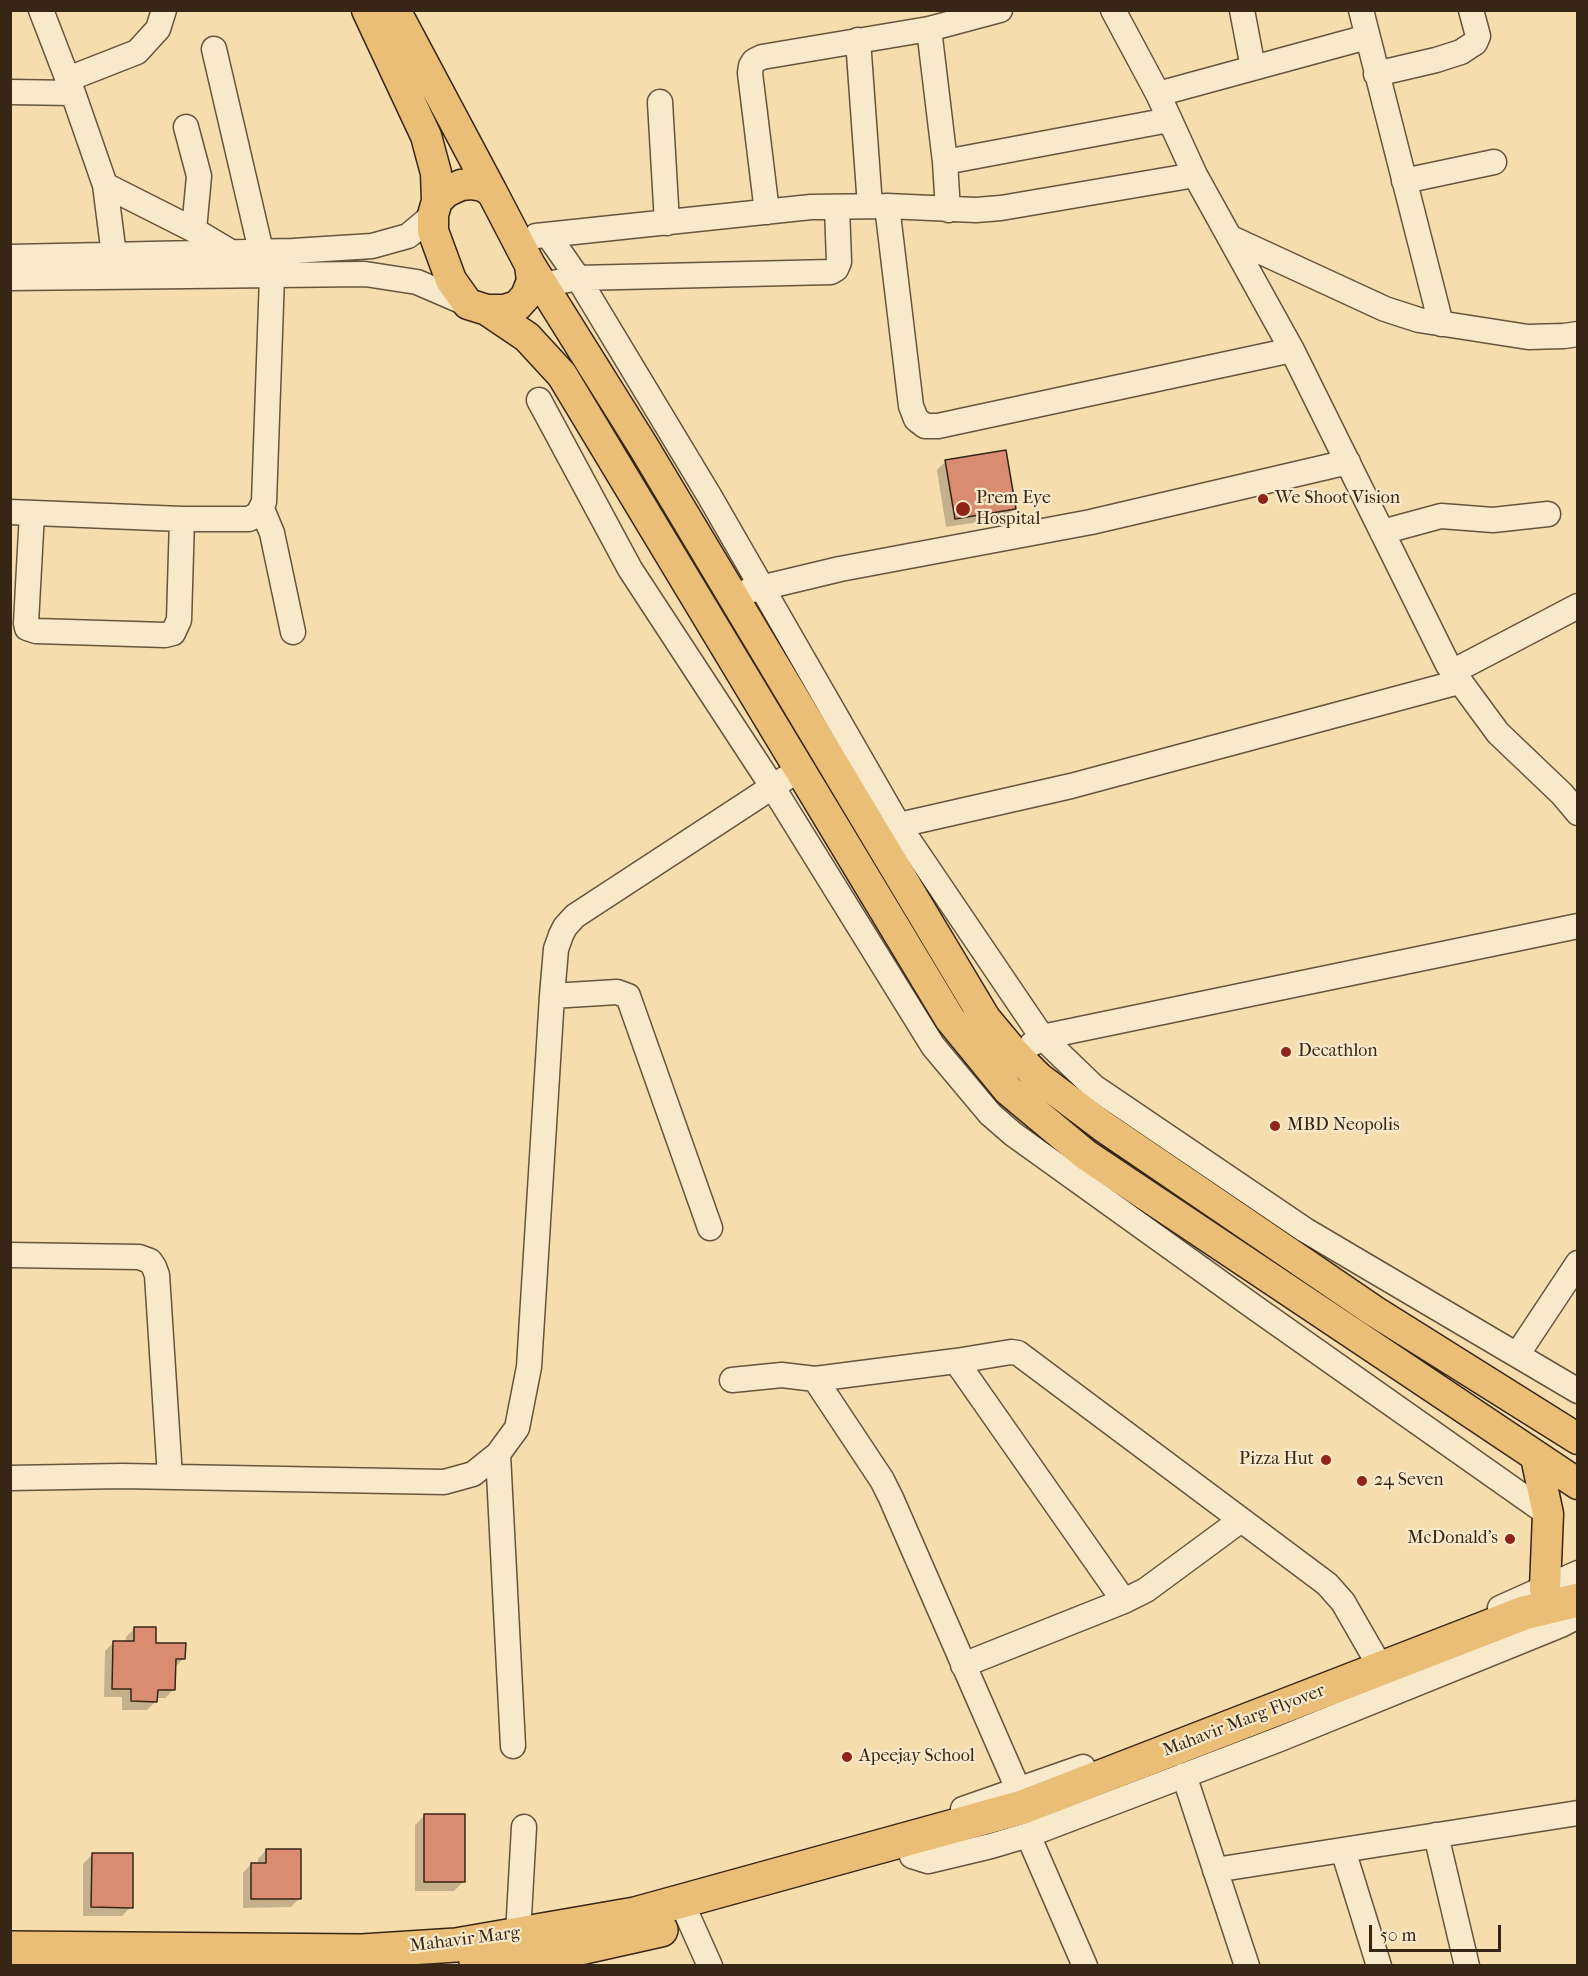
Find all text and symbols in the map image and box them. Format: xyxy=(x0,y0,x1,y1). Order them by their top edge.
place label: Prem Eye Hospital xyxy=(976,488,1051,530)
place label: We Shoot Vision xyxy=(1275,488,1400,510)
marker: We Shoot Vision xyxy=(1256,492,1270,506)
marker: Prem Eye Hospital xyxy=(954,500,972,518)
place label: Decathlon xyxy=(1298,1041,1378,1063)
marker: Decathlon xyxy=(1279,1045,1293,1059)
place label: MBD Neopolis xyxy=(1287,1115,1400,1137)
marker: MBD Neopolis xyxy=(1268,1119,1282,1133)
place label: Pizza Hut xyxy=(1239,1449,1314,1471)
marker: Pizza Hut xyxy=(1319,1453,1333,1467)
place label: 24 Seven xyxy=(1374,1470,1444,1492)
marker: 24 Seven xyxy=(1355,1474,1369,1488)
place label: McDonald's xyxy=(1407,1528,1498,1550)
marker: McDonald's xyxy=(1503,1532,1517,1546)
street label: Mahavir Marg Flyover xyxy=(1160,1680,1328,1762)
place label: Apeejay School xyxy=(859,1746,975,1768)
marker: Apeejay School xyxy=(840,1750,854,1764)
scale bar xyxy=(1372,1913,1504,1951)
street label: Mahavir Marg xyxy=(409,1923,521,1957)
text: 50 m xyxy=(1380,1925,1416,1946)

